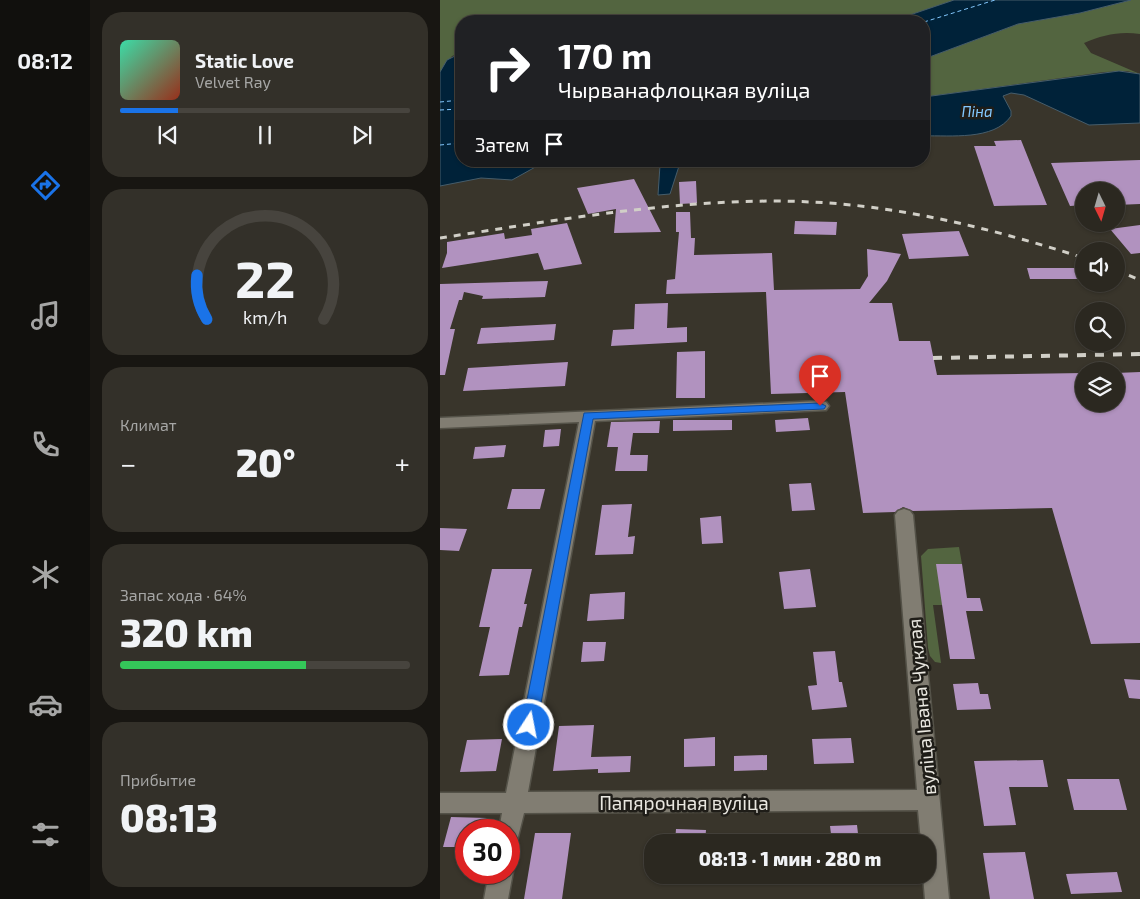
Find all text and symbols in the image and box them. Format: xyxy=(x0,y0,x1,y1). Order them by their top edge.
text: 170 m xyxy=(558,34,652,76)
icon: right xyxy=(475,35,540,100)
text: 08:12 xyxy=(17,47,73,73)
text: Static Love xyxy=(195,49,294,72)
text: Velvet Ray xyxy=(195,72,271,91)
text: Чырванафлоцкая вуліца xyxy=(558,76,810,102)
water label: Піна xyxy=(961,102,993,120)
icon: previous xyxy=(154,121,182,149)
icon: pause xyxy=(251,121,279,149)
icon: next xyxy=(348,121,376,149)
icon: arrive xyxy=(540,130,568,158)
text: Затем xyxy=(475,133,530,156)
icon: directions xyxy=(28,168,63,203)
north arrow xyxy=(1075,182,1125,232)
map controls xyxy=(1075,182,1125,412)
button: sound xyxy=(1075,242,1125,292)
text: 22 xyxy=(235,246,295,308)
icon: music xyxy=(28,298,63,333)
button: search xyxy=(1075,302,1125,352)
text: km/h xyxy=(243,306,287,328)
pin xyxy=(799,355,841,406)
icon: arrive xyxy=(806,362,834,390)
button: layers xyxy=(1075,362,1125,412)
text: Климат xyxy=(120,415,177,434)
icon: phone xyxy=(28,427,63,462)
text: 20° xyxy=(236,439,295,485)
text: − xyxy=(120,446,136,480)
text: + xyxy=(395,446,410,480)
icon: climate xyxy=(28,557,63,592)
text: Запас хода · 64% xyxy=(120,585,247,604)
text: 320 km xyxy=(120,609,253,655)
street label: вуліца Івана Чуклая xyxy=(902,618,941,796)
icon: car xyxy=(28,687,63,722)
position arrow xyxy=(502,698,554,750)
text: Прибытие xyxy=(120,770,196,789)
street label: Папярочная вуліца xyxy=(599,791,769,815)
text: 08:13 xyxy=(120,794,218,840)
icon: filters xyxy=(28,817,63,852)
speed limit sign: 30 xyxy=(455,819,520,884)
text: 08:13 · 1 мин · 280 m xyxy=(699,847,881,870)

